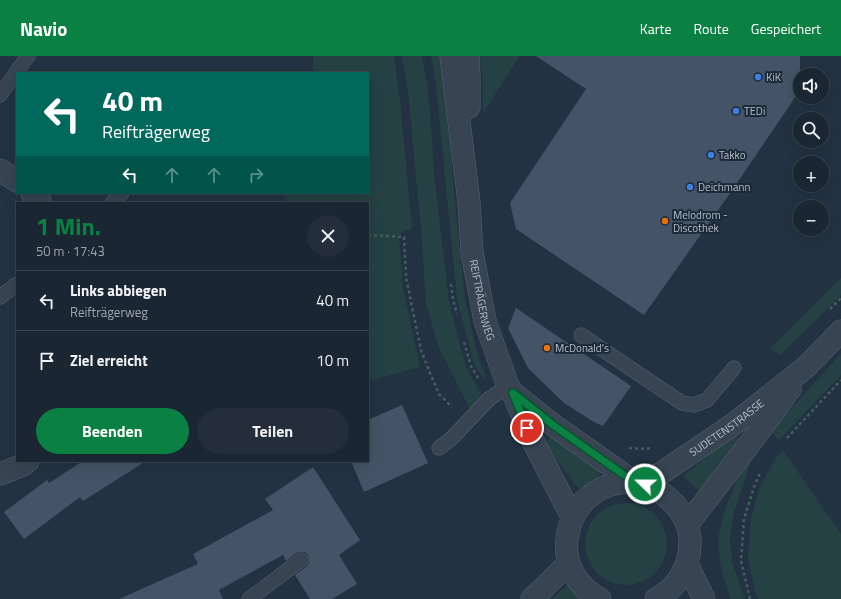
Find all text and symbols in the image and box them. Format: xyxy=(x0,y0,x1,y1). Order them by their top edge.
text: Navio xyxy=(20,14,67,43)
text: Karte xyxy=(640,18,672,39)
text: Route xyxy=(694,18,729,39)
text: Gespeichert xyxy=(751,18,821,39)
map controls xyxy=(793,68,829,236)
button: sound xyxy=(793,68,829,104)
place label: KiK xyxy=(766,69,782,85)
marker: KiK xyxy=(753,72,763,82)
text: 40 m xyxy=(102,79,163,122)
icon: left xyxy=(36,88,88,140)
place label: TEDi xyxy=(744,103,765,119)
marker: TEDi xyxy=(731,106,741,116)
button: search xyxy=(793,112,829,148)
text: Reifträgerweg xyxy=(102,118,210,145)
place label: Takko xyxy=(719,147,746,163)
marker: Takko xyxy=(706,150,716,160)
button: + xyxy=(793,156,829,192)
icon: left xyxy=(119,164,141,186)
icon: ahead xyxy=(161,164,183,186)
icon: ahead xyxy=(203,164,225,186)
icon: right xyxy=(245,164,267,186)
place label: Deichmann xyxy=(698,179,750,195)
marker: Deichmann xyxy=(685,182,695,192)
button: − xyxy=(793,200,829,236)
place label: Melodrom - Discothek xyxy=(673,207,728,236)
text: 1 Min. xyxy=(36,208,101,244)
button: close xyxy=(307,215,349,257)
marker: Melodrom - Discothek xyxy=(660,216,670,226)
text: 50 m · 17:43 xyxy=(36,241,105,261)
street label: REIFTRÄGERWEG xyxy=(466,258,499,343)
text: Links abbiegen xyxy=(70,279,167,302)
text: 40 m xyxy=(316,289,349,312)
icon: left xyxy=(36,290,58,312)
text: Reifträgerweg xyxy=(70,302,148,322)
place label: McDonald's xyxy=(555,340,609,356)
marker: McDonald's xyxy=(542,343,552,353)
text: Ziel erreicht xyxy=(70,349,148,372)
text: 10 m xyxy=(316,349,349,372)
icon: arrive xyxy=(36,350,58,372)
street label: SUDETENSTRASSE xyxy=(686,395,767,460)
button: Beenden xyxy=(36,408,189,454)
button: Teilen xyxy=(197,408,349,454)
pin xyxy=(510,411,544,445)
icon: arrive xyxy=(516,417,538,439)
position arrow xyxy=(624,463,666,505)

